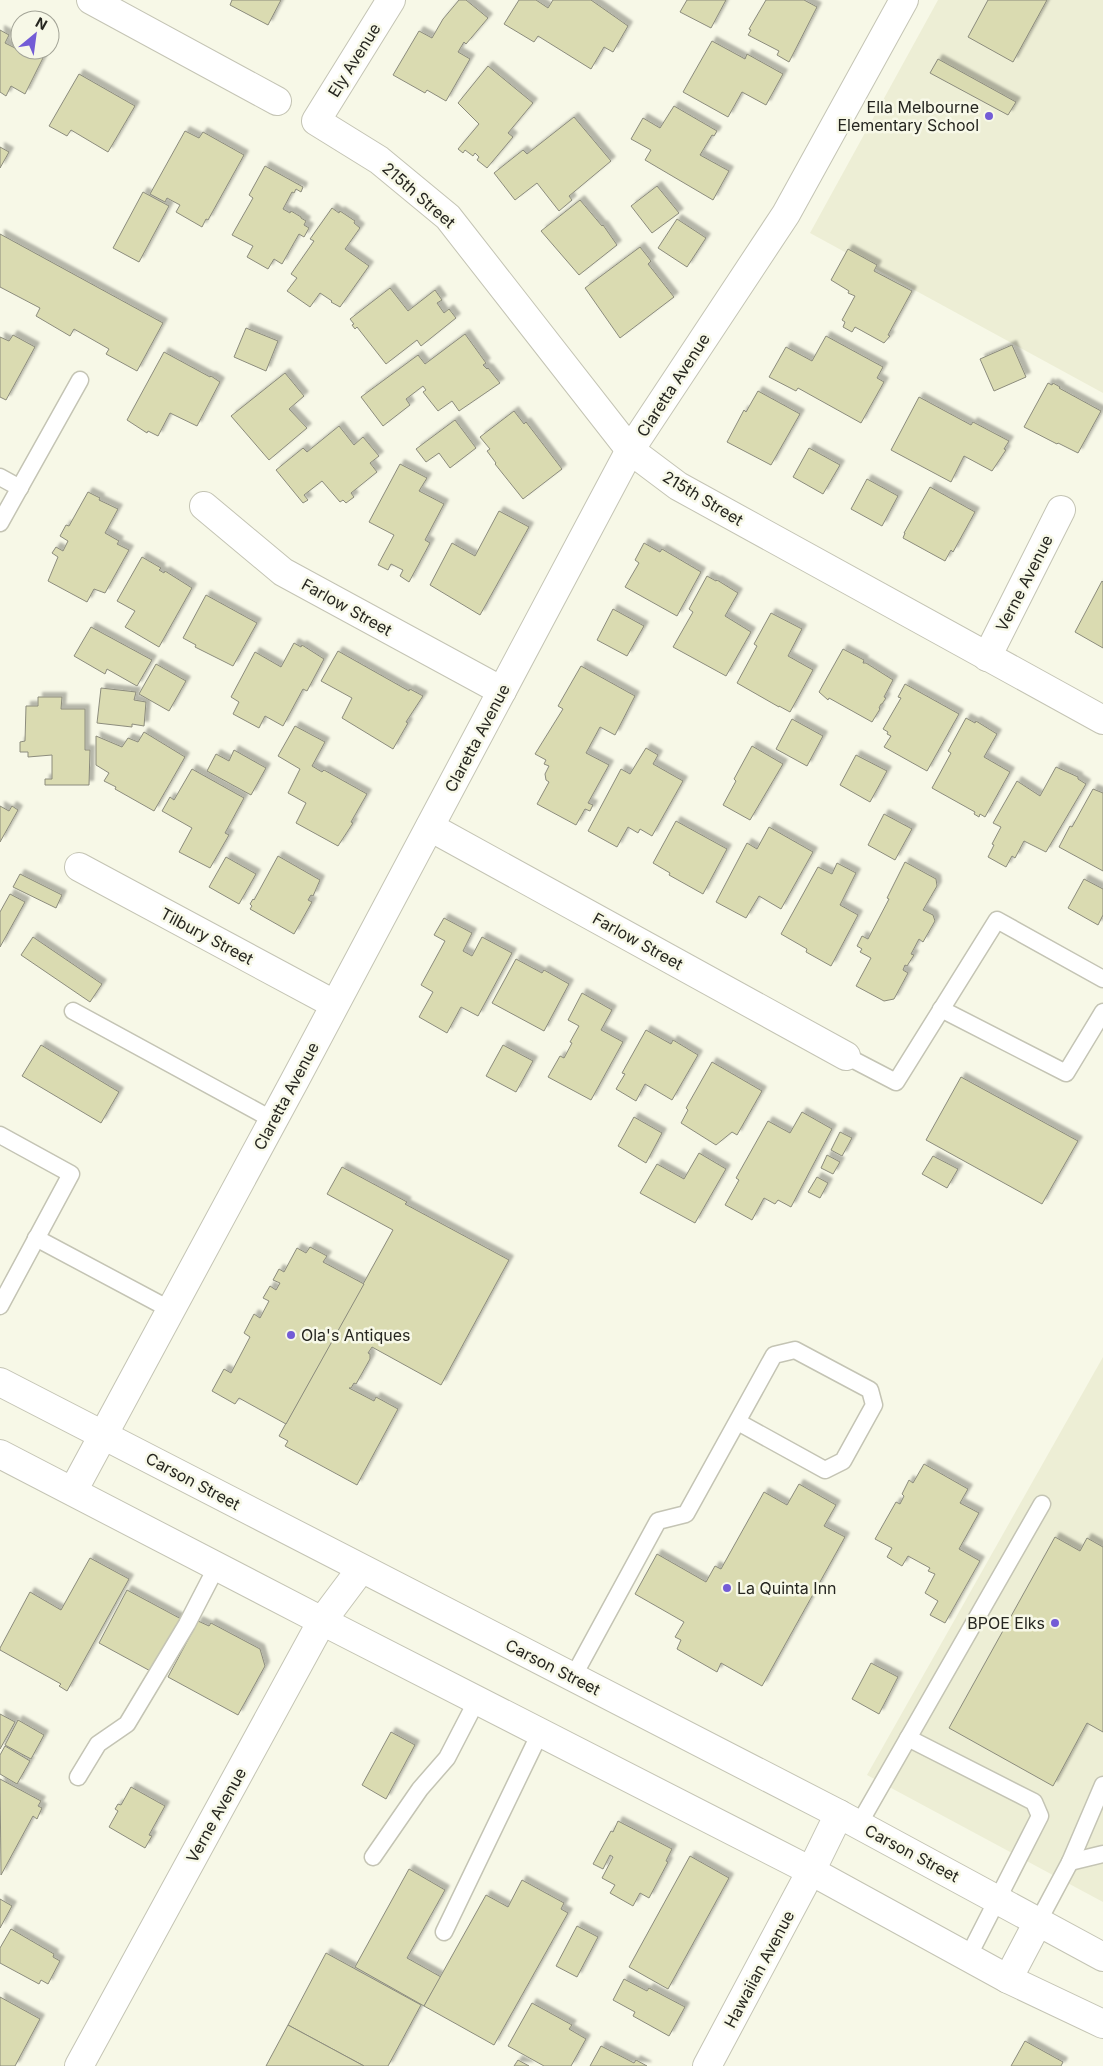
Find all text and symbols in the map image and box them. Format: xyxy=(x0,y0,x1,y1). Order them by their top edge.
north arrow xyxy=(10,10,60,60)
text: N xyxy=(33,13,50,33)
street label: Ely Avenue xyxy=(323,19,385,101)
place label: Ella Melbourne Elementary School xyxy=(837,97,979,135)
marker: Ella Melbourne Elementary School xyxy=(983,110,995,122)
street label: 215th Street xyxy=(378,158,460,232)
street label: Claretta Avenue xyxy=(632,329,714,441)
street label: 215th Street xyxy=(659,466,747,530)
street label: Verne Avenue xyxy=(991,532,1057,634)
street label: Farlow Street xyxy=(298,574,396,640)
street label: Claretta Avenue xyxy=(440,681,514,795)
street label: Tilbury Street xyxy=(157,903,257,969)
street label: Farlow Street xyxy=(589,908,687,974)
street label: Claretta Avenue xyxy=(249,1039,323,1153)
place label: Ola's Antiques xyxy=(301,1325,410,1345)
marker: Ola's Antiques xyxy=(285,1329,297,1341)
street label: Carson Street xyxy=(142,1448,244,1514)
place label: La Quinta Inn xyxy=(737,1578,837,1598)
marker: La Quinta Inn xyxy=(721,1582,733,1594)
place label: BPOE Elks xyxy=(967,1613,1045,1633)
marker: BPOE Elks xyxy=(1049,1617,1061,1629)
street label: Carson Street xyxy=(502,1635,604,1699)
street label: Verne Avenue xyxy=(182,1764,250,1866)
street label: Carson Street xyxy=(861,1820,963,1886)
street label: Hawaiian Avenue xyxy=(720,1907,798,2031)

